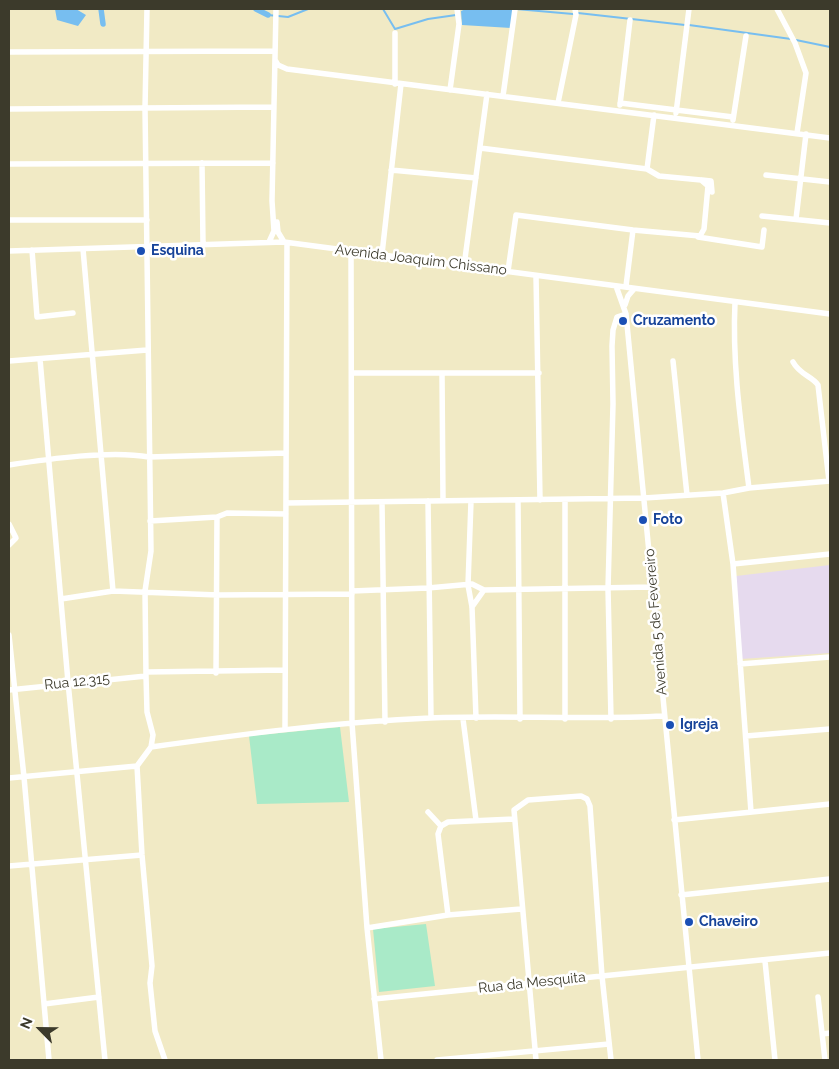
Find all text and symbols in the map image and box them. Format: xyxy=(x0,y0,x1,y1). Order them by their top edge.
street label: Avenida Joaquim Chissano xyxy=(334,241,508,279)
place label: Esquina xyxy=(151,243,204,259)
marker: Esquina xyxy=(135,245,147,257)
place label: Cruzamento xyxy=(633,313,715,329)
marker: Cruzamento xyxy=(617,315,629,327)
place label: Foto xyxy=(653,512,683,528)
marker: Foto xyxy=(637,514,649,526)
street label: Avenida 5 de Fevereiro xyxy=(641,548,671,696)
street label: Rua 12.315 xyxy=(44,670,110,694)
place label: Igreja xyxy=(680,717,718,733)
marker: Igreja xyxy=(664,719,676,731)
place label: Chaveiro xyxy=(699,914,758,930)
marker: Chaveiro xyxy=(683,916,695,928)
street label: Rua da Mesquita xyxy=(477,969,587,997)
north arrow xyxy=(15,1004,65,1054)
text: N xyxy=(17,1015,36,1031)

